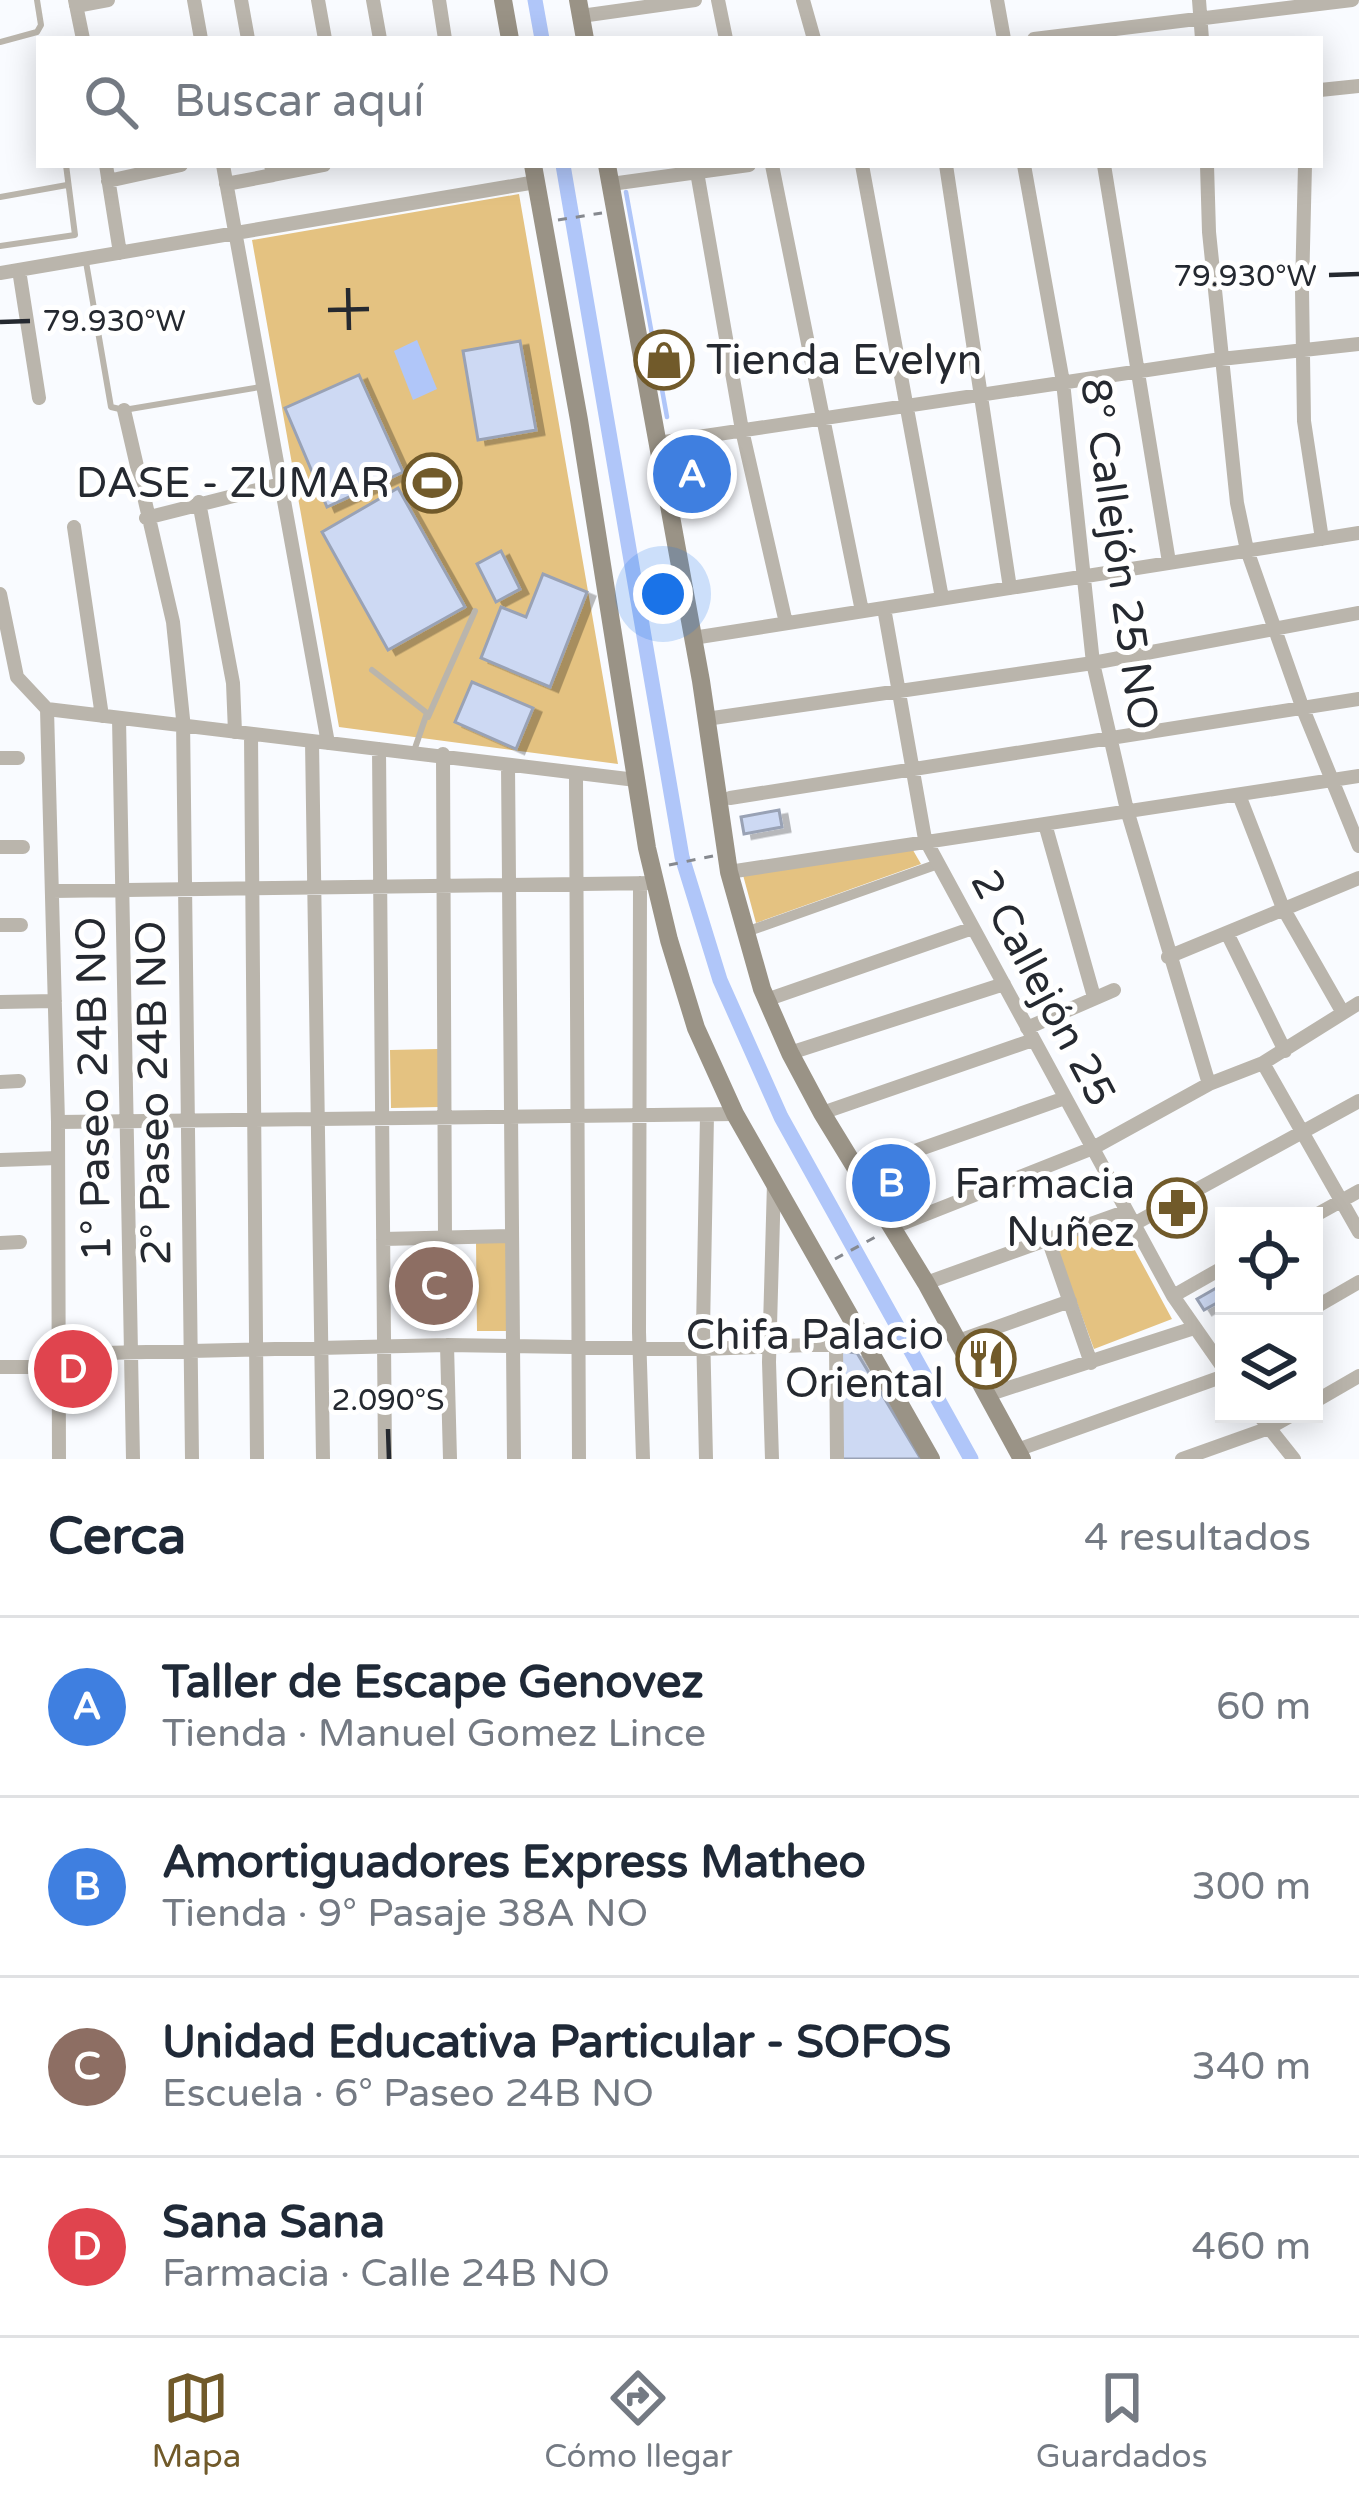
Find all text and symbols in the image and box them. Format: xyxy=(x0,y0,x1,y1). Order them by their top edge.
search box xyxy=(36,36,1323,168)
icon: search xyxy=(78,69,144,135)
text: Buscar aquí xyxy=(174,75,424,129)
text: 79.930°W xyxy=(1173,258,1317,295)
text: 79.930°W xyxy=(42,303,186,340)
shop icon: Tienda Evelyn xyxy=(633,329,695,391)
place label: Tienda Evelyn xyxy=(706,335,982,386)
street label: 8° Callejón 25 NO xyxy=(1069,375,1169,733)
pin: A xyxy=(653,429,731,519)
sports icon: DASE - ZUMAR xyxy=(401,452,463,514)
place label: DASE - ZUMAR xyxy=(76,458,390,509)
your location xyxy=(633,564,693,624)
street label: 2 Callejón 25 xyxy=(959,861,1127,1115)
street label: 1° Paseo 24B NO xyxy=(65,916,123,1262)
street label: 2° Paseo 24B NO xyxy=(125,920,183,1266)
pin: B xyxy=(852,1138,930,1228)
place label: Farmacia Nuñez xyxy=(954,1159,1135,1258)
pharmacy icon: Farmacia Nuñez xyxy=(1146,1177,1208,1239)
map controls xyxy=(1215,1207,1323,1423)
button: locate xyxy=(1215,1207,1323,1315)
pin: C xyxy=(395,1241,473,1331)
place label: Chifa Palacio Oriental xyxy=(686,1310,944,1409)
button: layers xyxy=(1215,1315,1323,1423)
pin: D xyxy=(34,1324,112,1414)
restaurant icon: Chifa Palacio Oriental xyxy=(955,1328,1017,1390)
text: 2.090°S xyxy=(332,1382,444,1419)
text: Cerca xyxy=(48,1506,186,1568)
text: 4 resultados xyxy=(1084,1514,1311,1561)
text: Taller de Escape Genovez xyxy=(162,1656,704,1710)
text: A xyxy=(72,1683,102,1730)
text: 60 m xyxy=(1216,1683,1311,1730)
text: Tienda · Manuel Gomez Lince xyxy=(162,1710,706,1757)
text: Amortiguadores Express Matheo xyxy=(162,1836,866,1890)
text: B xyxy=(73,1863,101,1910)
text: 300 m xyxy=(1192,1863,1311,1910)
text: Tienda · 9° Pasaje 38A NO xyxy=(162,1890,648,1937)
text: Unidad Educativa Particular - SOFOS xyxy=(162,2016,951,2070)
text: C xyxy=(73,2043,101,2090)
text: 340 m xyxy=(1192,2043,1311,2090)
text: Escuela · 6° Paseo 24B NO xyxy=(162,2070,654,2117)
text: Sana Sana xyxy=(162,2196,385,2250)
text: D xyxy=(72,2223,102,2270)
text: 460 m xyxy=(1192,2223,1311,2270)
text: Farmacia · Calle 24B NO xyxy=(162,2250,610,2297)
tab: Mapa xyxy=(151,2365,241,2476)
tab: Cómo llegar xyxy=(544,2365,733,2476)
tab: Guardados xyxy=(1036,2365,1208,2476)

